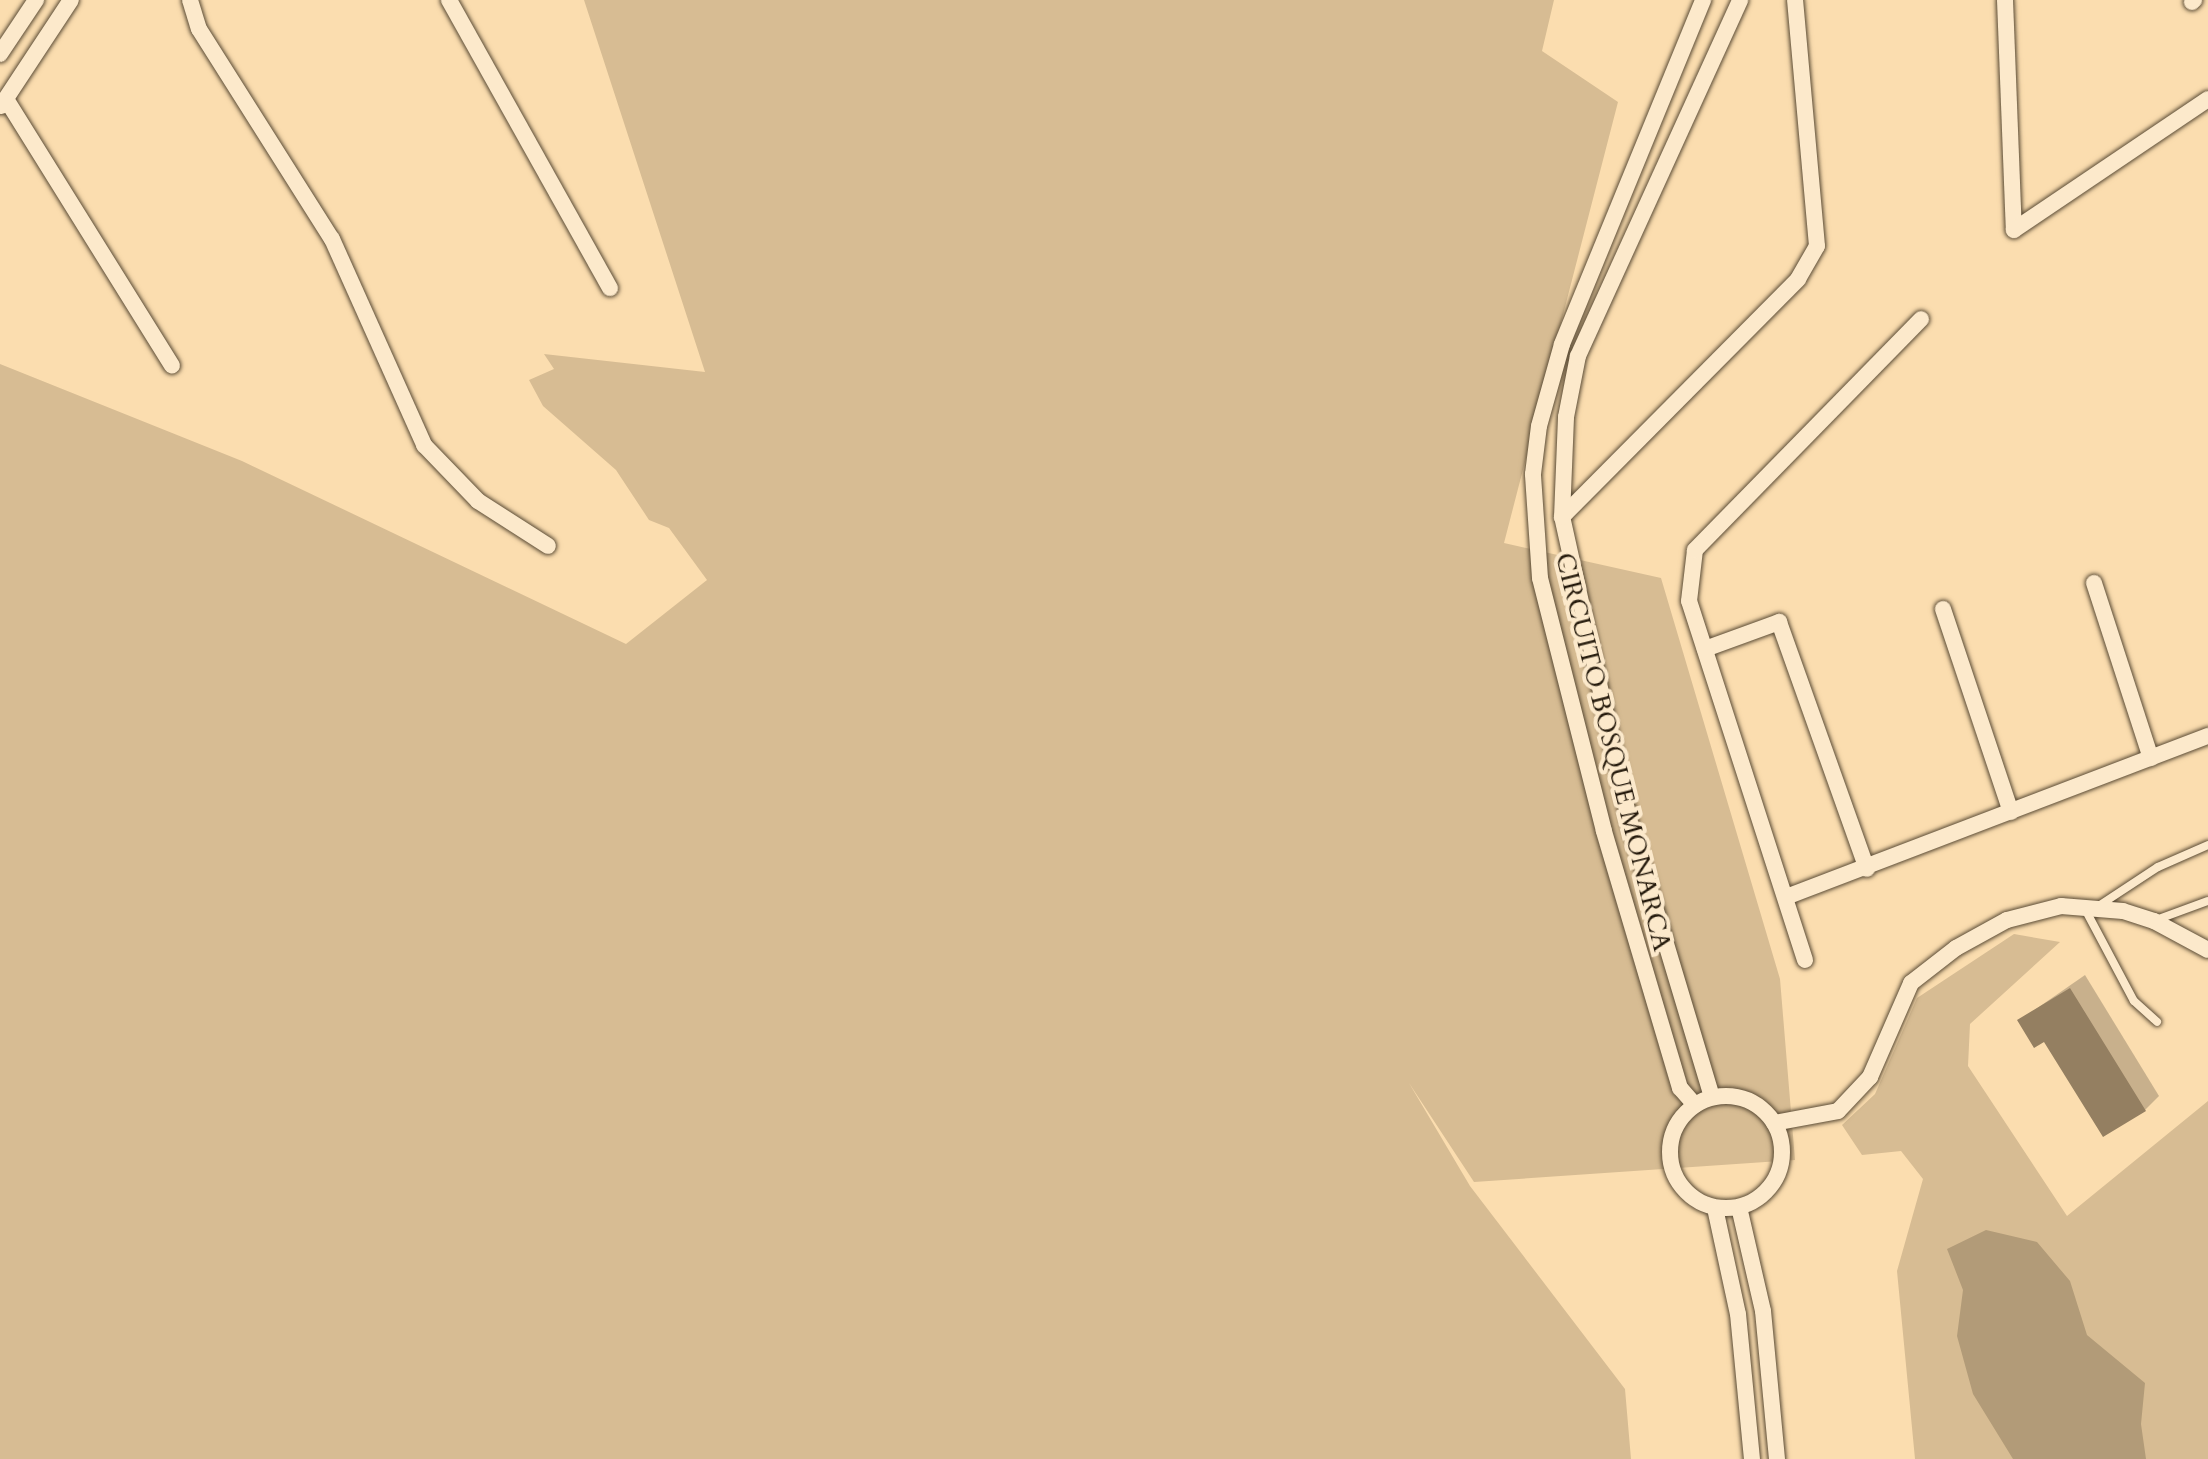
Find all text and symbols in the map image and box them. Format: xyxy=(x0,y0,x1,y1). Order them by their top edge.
street label: CIRCUITO BOSQUE MONARCA xyxy=(1548,550,1678,954)

